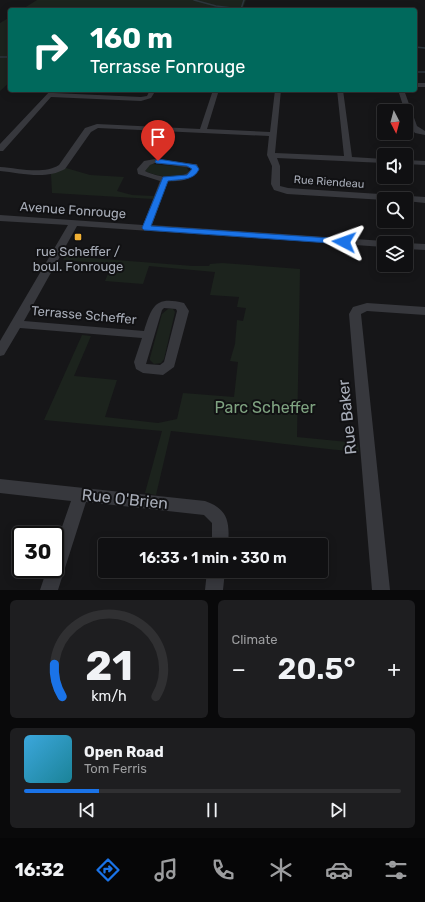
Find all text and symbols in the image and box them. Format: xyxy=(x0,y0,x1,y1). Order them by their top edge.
text: 160 m xyxy=(90,22,173,55)
icon: right xyxy=(24,24,76,76)
text: Terrasse Fonrouge xyxy=(90,56,245,78)
north arrow xyxy=(377,104,413,140)
map controls xyxy=(377,104,413,272)
pin xyxy=(141,120,175,161)
icon: arrive xyxy=(147,126,169,148)
button: sound xyxy=(377,148,413,184)
street label: Rue Riendeau xyxy=(293,173,365,191)
button: search xyxy=(377,192,413,228)
street label: Avenue Fonrouge xyxy=(19,199,127,222)
position arrow xyxy=(323,221,365,263)
marker: rue Scheffer / boul. Fonrouge xyxy=(73,232,83,242)
button: layers xyxy=(377,236,413,272)
place label: rue Scheffer / boul. Fonrouge xyxy=(33,244,123,275)
street label: Terrasse Scheffer xyxy=(31,303,137,327)
street label: Rue Baker xyxy=(334,379,360,455)
park label: Parc Scheffer xyxy=(215,398,315,417)
street label: Rue O'Brien xyxy=(81,485,169,513)
speed limit sign: 30 xyxy=(12,526,64,578)
text: 16:33 · 1 min · 330 m xyxy=(139,549,287,567)
text: Climate xyxy=(232,632,278,647)
text: 21 xyxy=(85,641,133,690)
text: 20.5° xyxy=(277,651,356,687)
text: − xyxy=(232,656,246,683)
text: + xyxy=(387,656,401,683)
text: km/h xyxy=(91,688,127,705)
text: Open Road xyxy=(84,743,164,761)
text: Tom Ferris xyxy=(84,761,147,776)
icon: previous xyxy=(76,799,98,821)
icon: pause xyxy=(201,799,223,821)
icon: next xyxy=(327,799,349,821)
icon: directions xyxy=(94,856,122,884)
icon: music xyxy=(152,856,180,884)
icon: phone xyxy=(209,856,237,884)
icon: climate xyxy=(267,856,295,884)
icon: car xyxy=(325,856,353,884)
icon: filters xyxy=(382,856,410,884)
text: 16:32 xyxy=(15,859,64,881)

